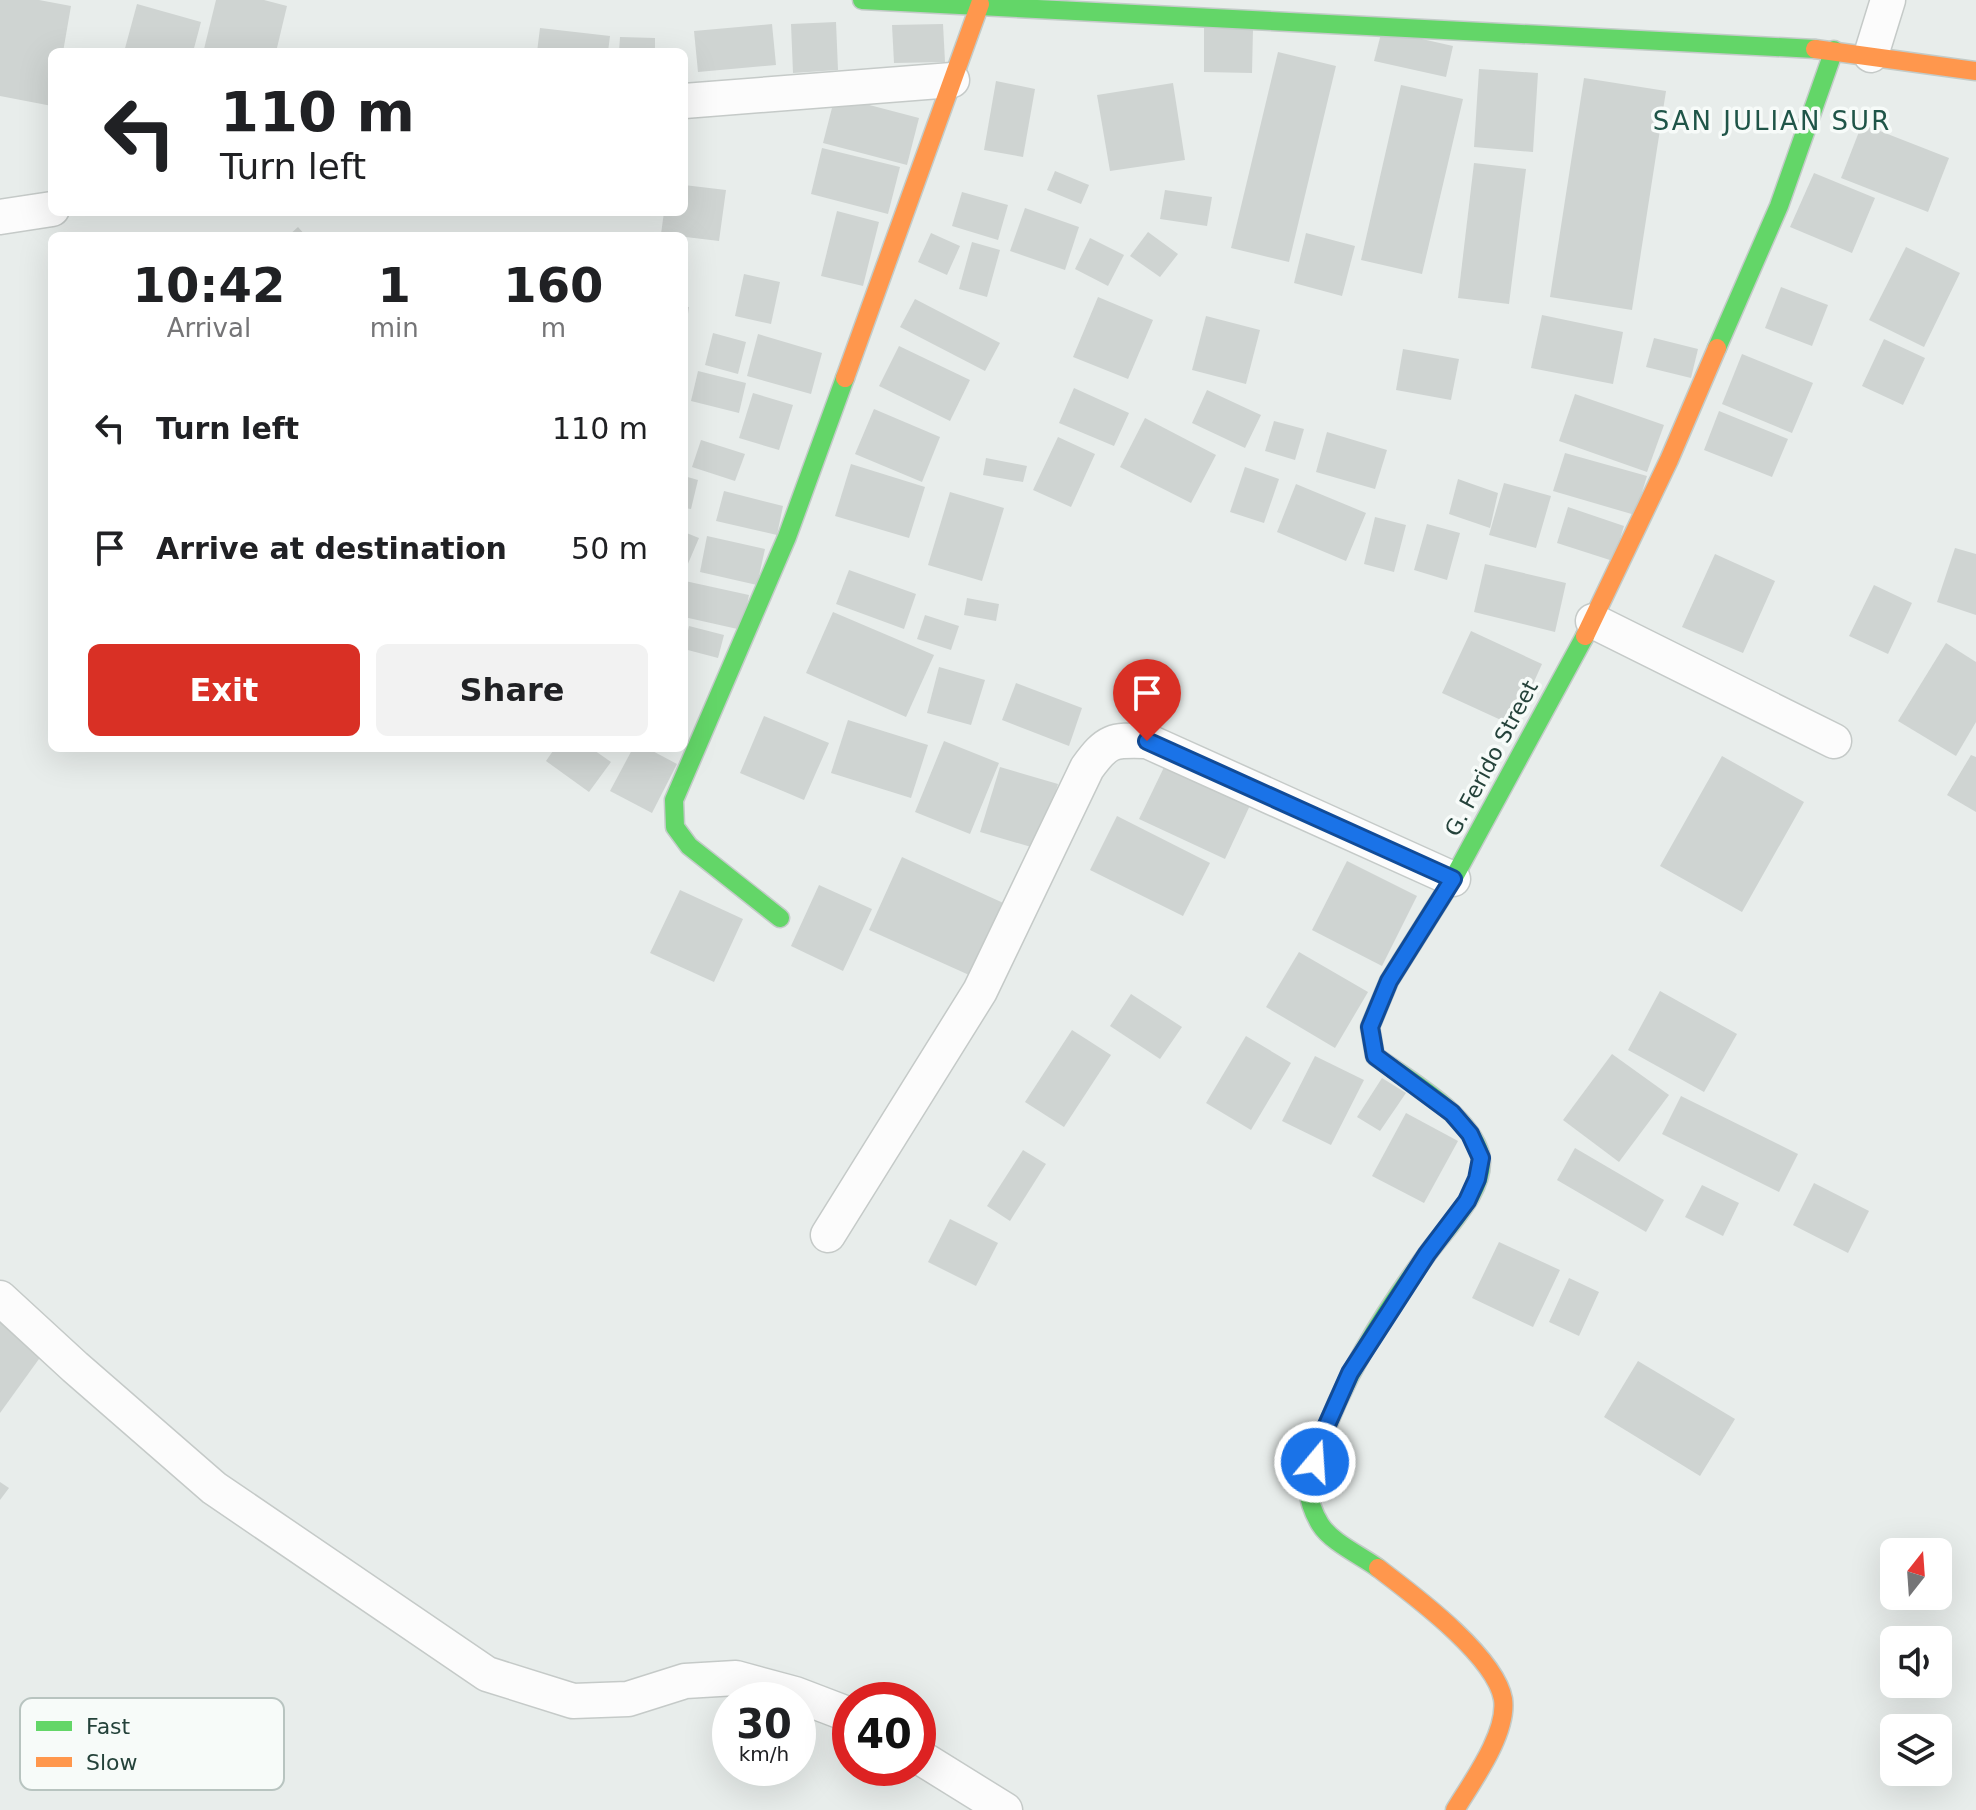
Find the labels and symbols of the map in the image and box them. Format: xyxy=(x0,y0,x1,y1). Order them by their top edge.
district label: SAN JULIAN SUR xyxy=(1653,106,1891,136)
pin xyxy=(1113,659,1181,741)
street label: G. Ferido Street xyxy=(1440,676,1543,840)
position arrow xyxy=(1273,1420,1357,1504)
north arrow xyxy=(1880,1538,1952,1610)
speed limit sign: 40 xyxy=(832,1682,936,1786)
legend xyxy=(20,1698,284,1790)
text: Fast xyxy=(86,1714,131,1739)
text: Slow xyxy=(86,1750,138,1775)

